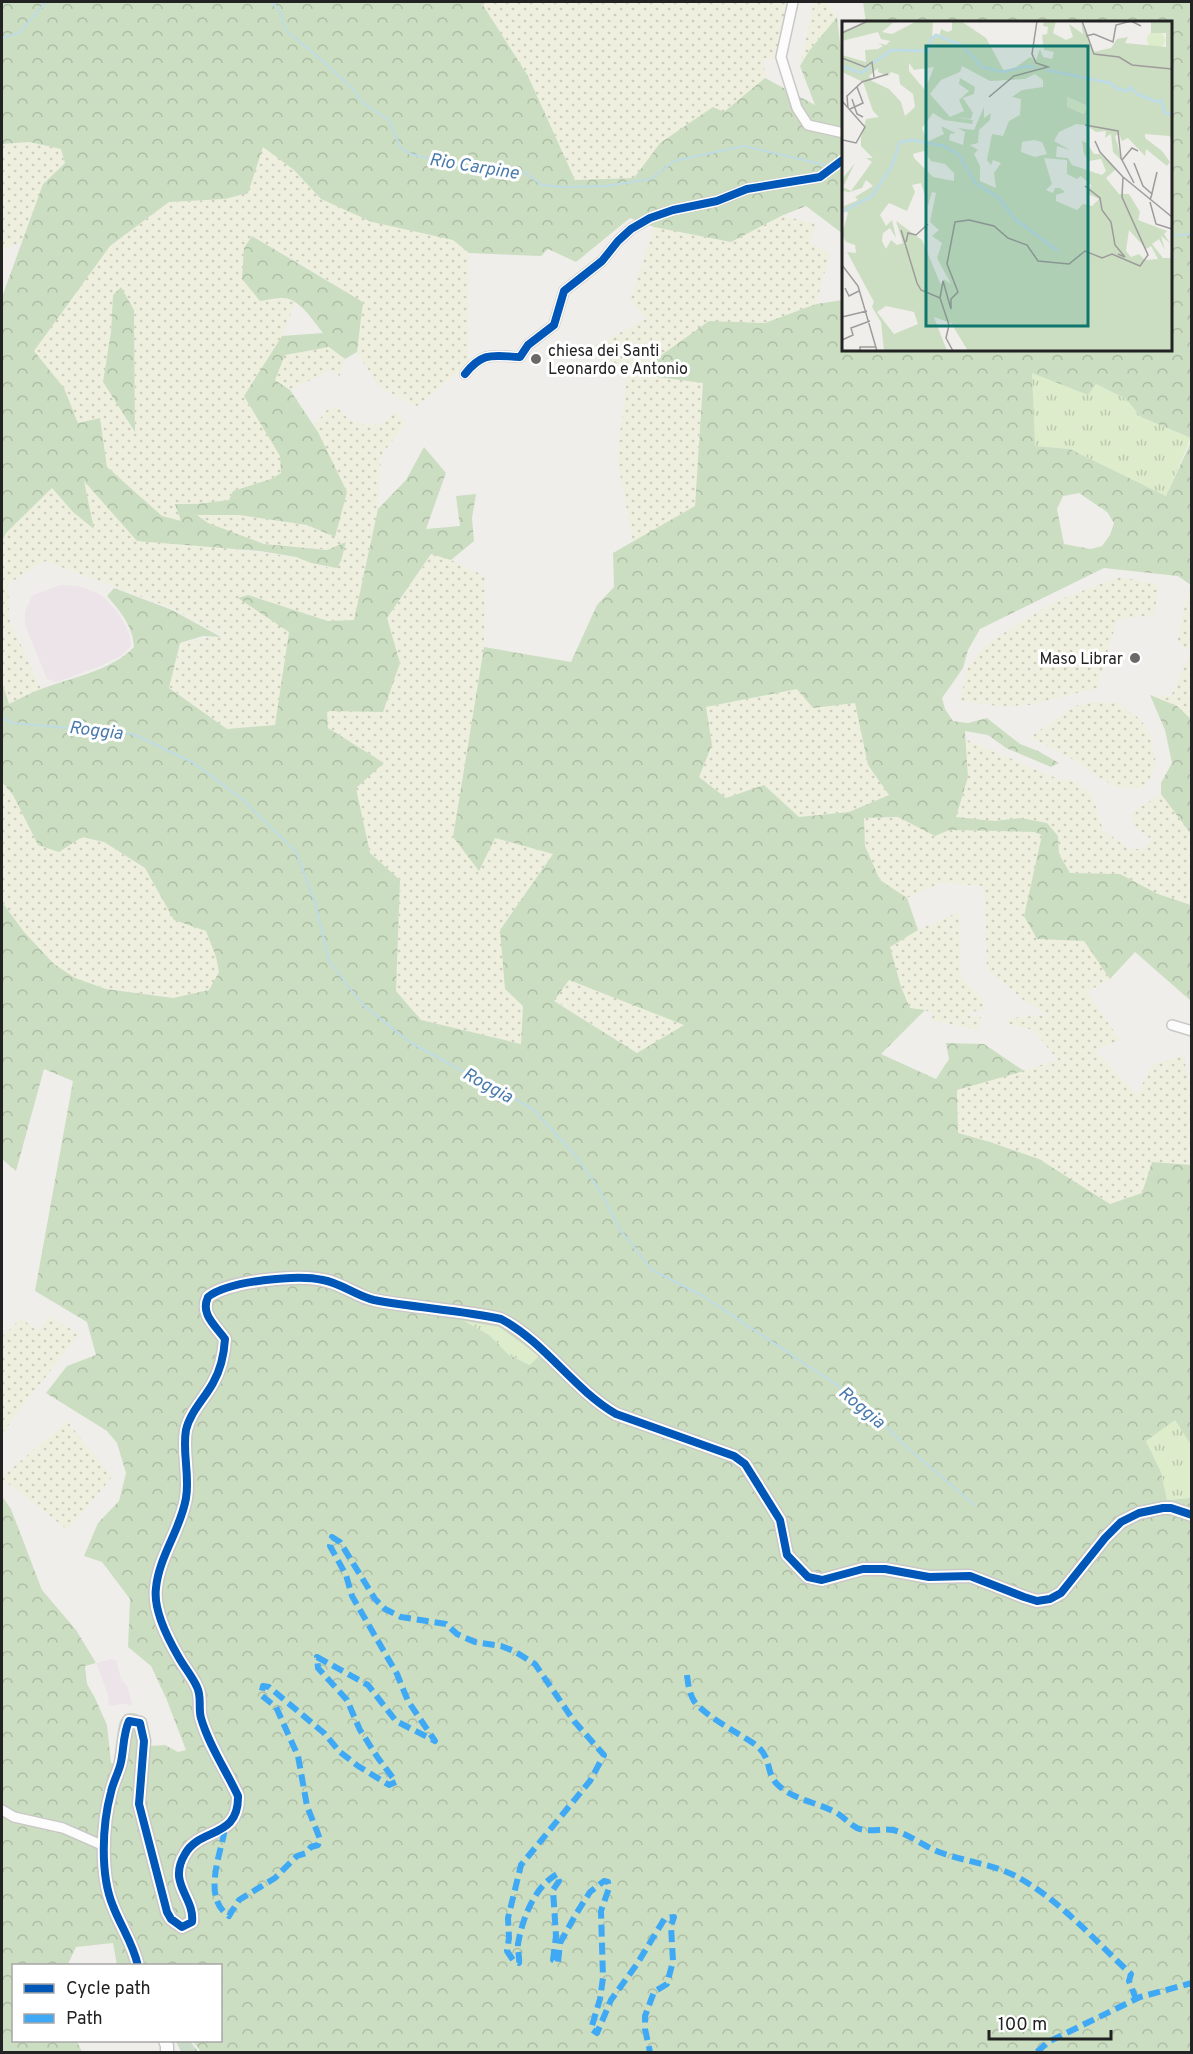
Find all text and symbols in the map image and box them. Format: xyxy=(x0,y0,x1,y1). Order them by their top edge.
inset map xyxy=(842,21,1172,351)
water label: Rio Carpine xyxy=(427,149,521,186)
place label: chiesa dei Santi Leonardo e Antonio xyxy=(548,342,688,380)
marker: chiesa dei Santi Leonardo e Antonio xyxy=(529,352,543,366)
place label: Maso Librar xyxy=(1039,650,1123,670)
marker: Maso Librar xyxy=(1128,651,1142,665)
water label: Roggia xyxy=(68,717,125,746)
water label: Roggia xyxy=(458,1063,517,1110)
water label: Roggia xyxy=(833,1382,890,1435)
legend xyxy=(12,1964,222,2042)
text: Cycle path xyxy=(66,1978,151,2001)
scale bar xyxy=(989,2003,1110,2041)
text: Path xyxy=(66,2008,103,2031)
text: 100 m xyxy=(998,2014,1047,2037)

